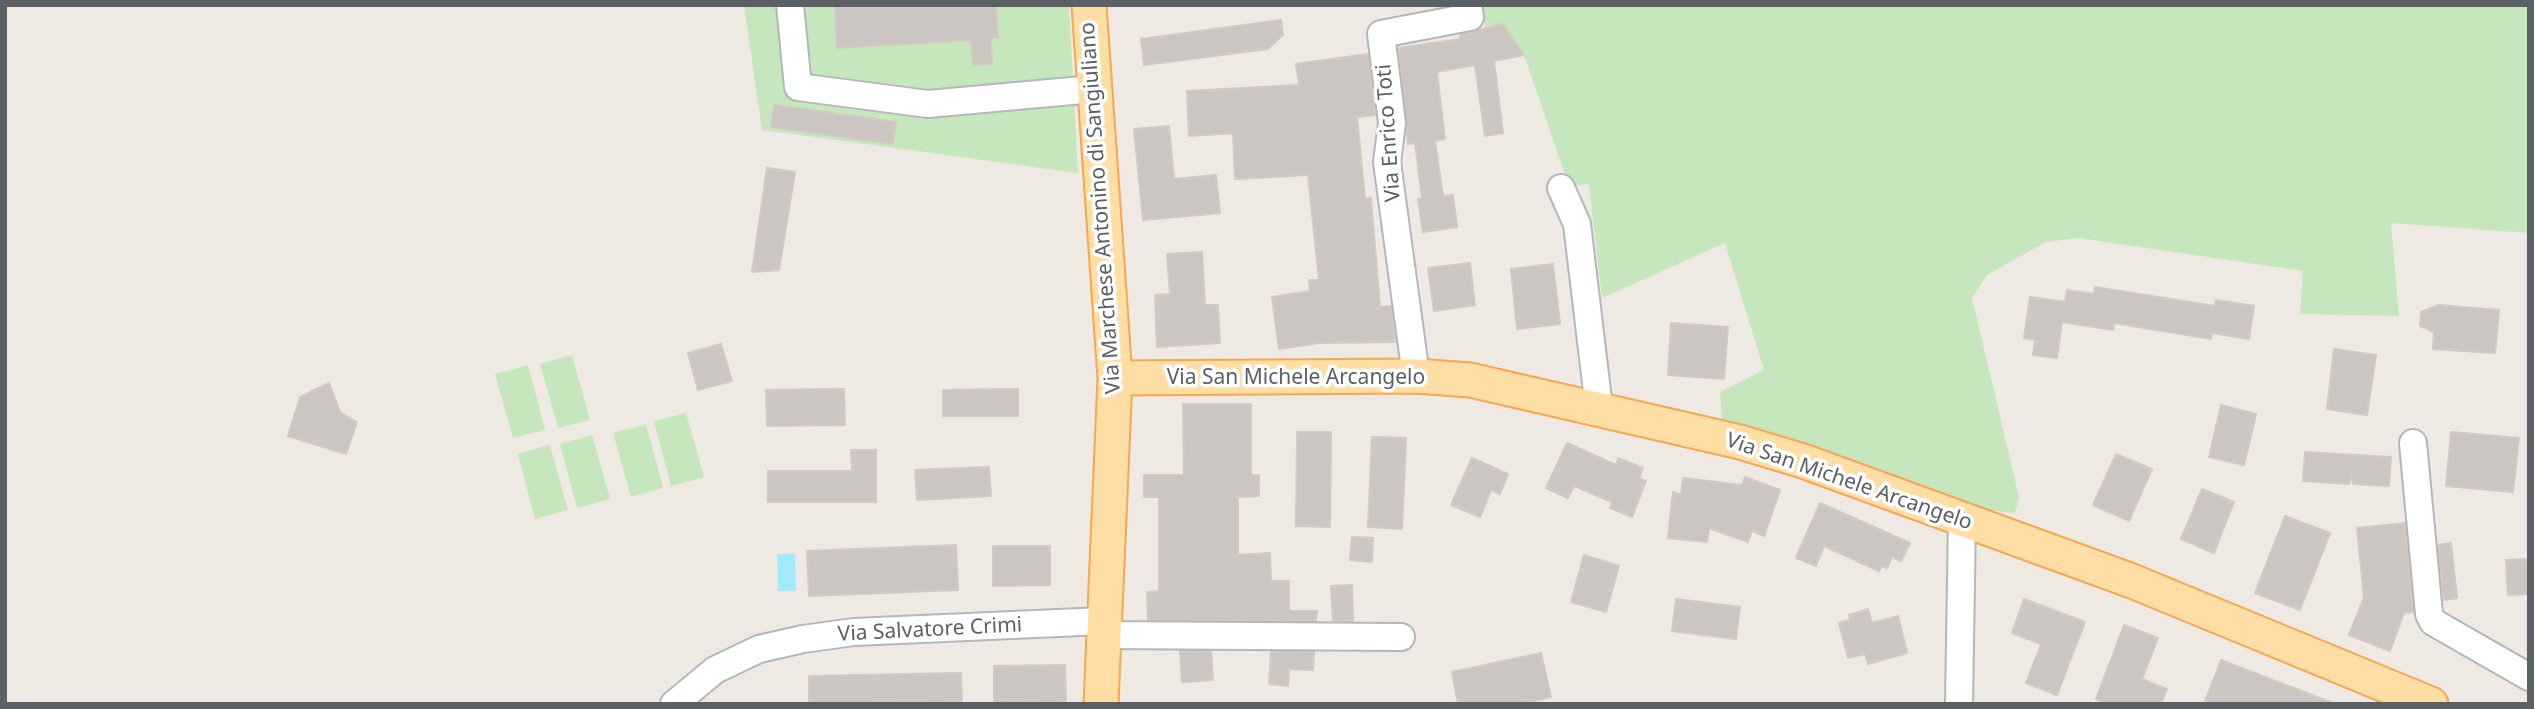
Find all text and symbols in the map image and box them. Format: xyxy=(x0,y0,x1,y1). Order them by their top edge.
street label: Via Marchese Antonino di Sangiuliano xyxy=(1075,21,1127,395)
street label: Via Enrico Toti xyxy=(1372,63,1406,203)
street label: Via San Michele Arcangelo xyxy=(1167,365,1425,391)
street label: Via San Michele Arcangelo xyxy=(1723,428,1975,536)
street label: Via Salvatore Crimi xyxy=(837,613,1023,647)

